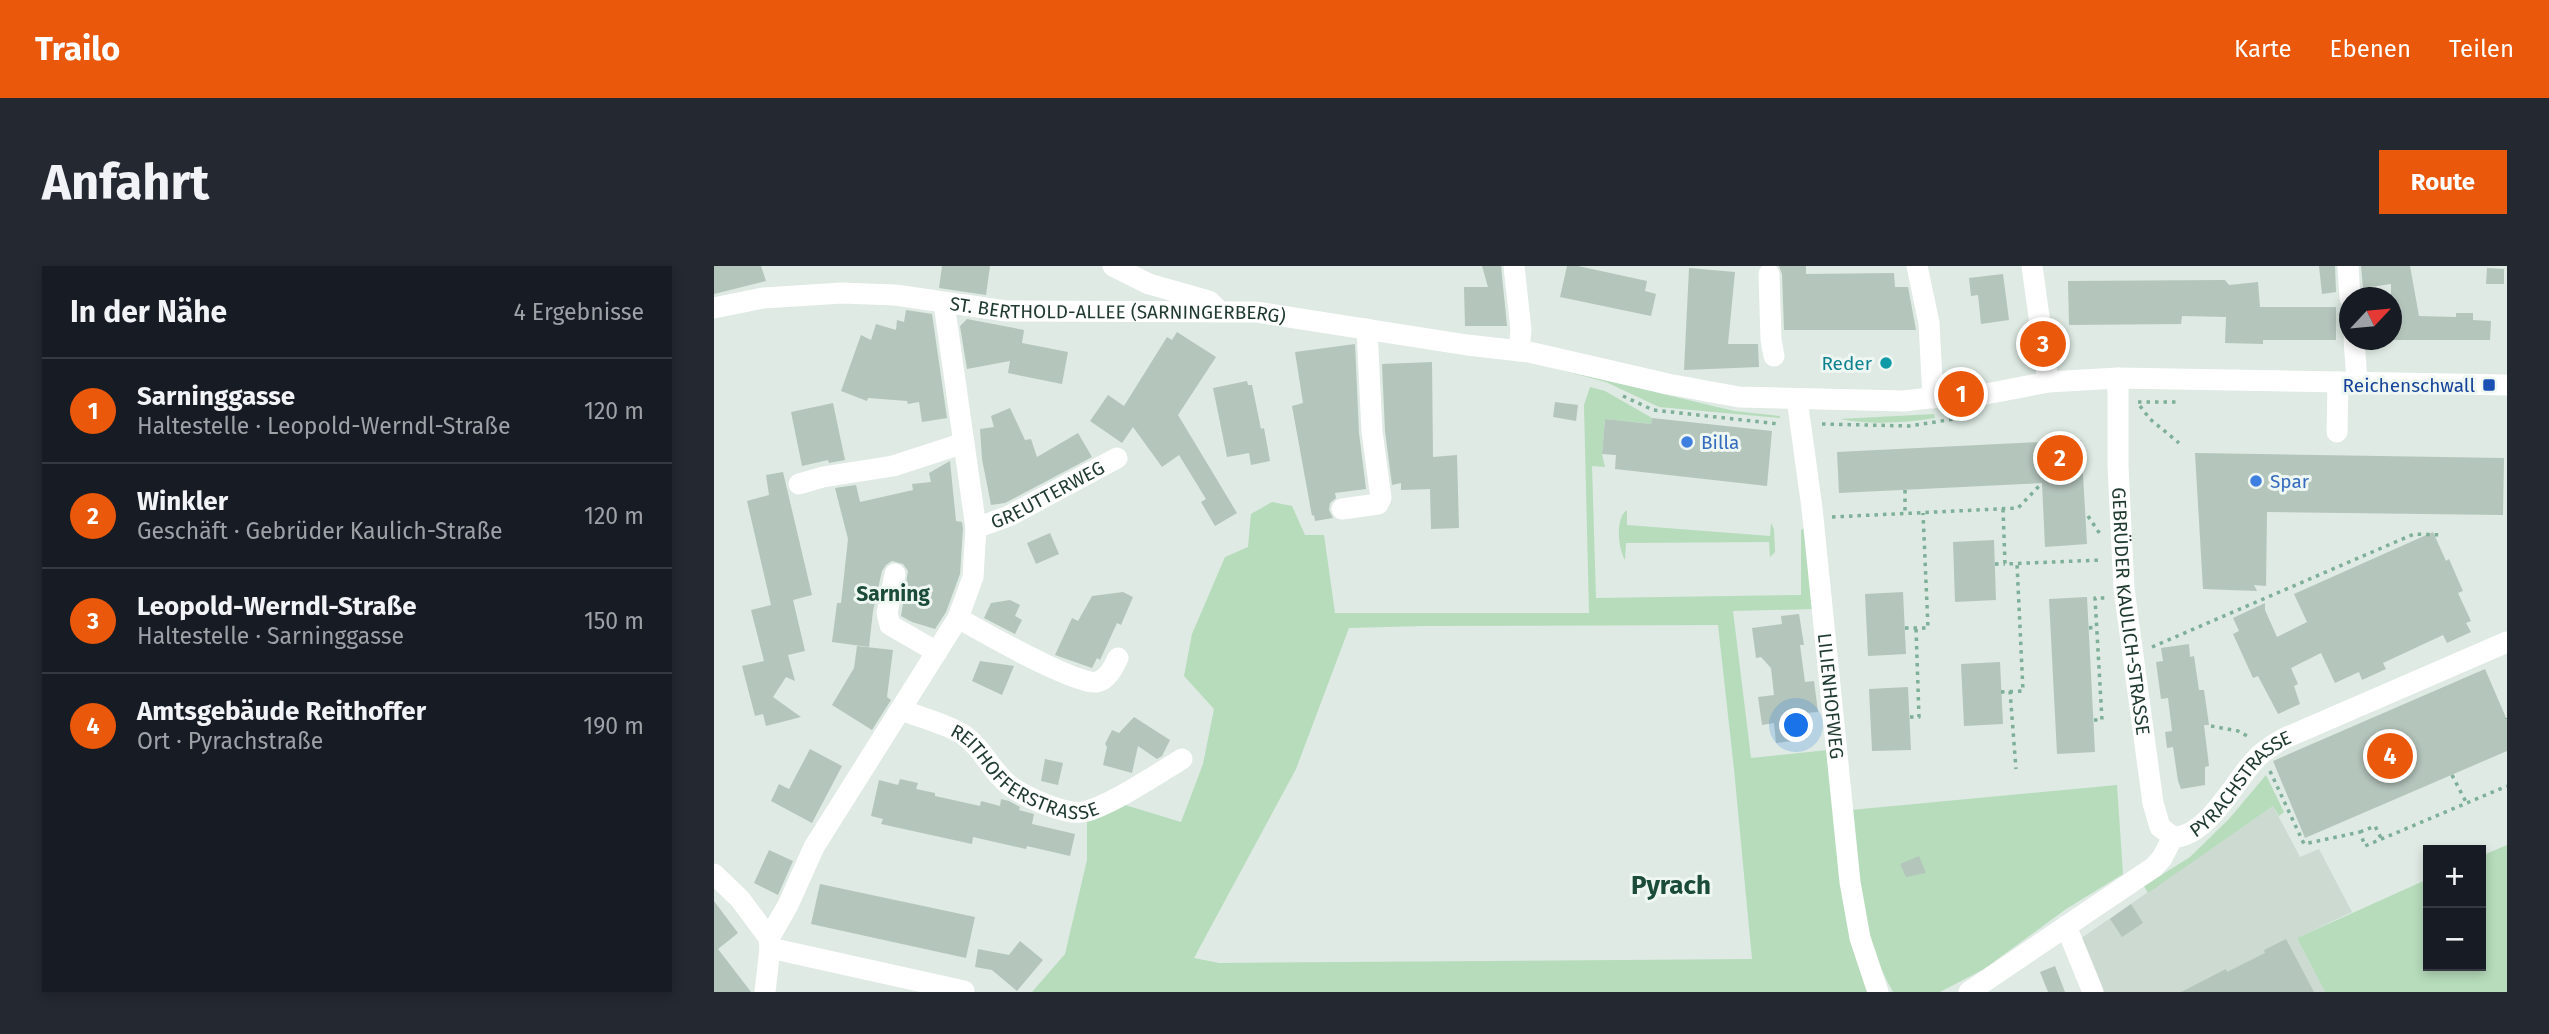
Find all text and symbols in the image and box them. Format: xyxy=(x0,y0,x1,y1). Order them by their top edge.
text: Trailo xyxy=(35,29,120,69)
text: Karte xyxy=(2234,35,2292,63)
text: Ebenen xyxy=(2330,35,2411,63)
text: Teilen xyxy=(2449,35,2514,63)
button: Route xyxy=(2379,150,2507,214)
text: Anfahrt xyxy=(42,153,209,212)
north arrow xyxy=(2339,287,2402,350)
street label: ST. BERTHOLD-ALLEE (SARNINGERBERG) xyxy=(948,292,1287,328)
text: In der Nähe xyxy=(70,294,227,330)
text: 4 Ergebnisse xyxy=(514,298,644,326)
pin: 3 xyxy=(2020,318,2066,370)
place label: Reder xyxy=(1821,352,1873,375)
marker: Reder xyxy=(1878,355,1894,371)
pin: 1 xyxy=(1938,368,1984,420)
place label: Reichenschwall xyxy=(2343,374,2475,397)
marker: Reichenschwall xyxy=(2481,377,2497,393)
text: Sarninggasse xyxy=(137,381,295,412)
text: 1 xyxy=(88,397,98,425)
text: 120 m xyxy=(584,397,644,425)
text: Haltestelle · Leopold-Werndl-Straße xyxy=(137,412,510,440)
place label: Billa xyxy=(1701,431,1739,454)
pin: 2 xyxy=(2037,432,2083,484)
marker: Billa xyxy=(1679,434,1695,450)
street label: GREUTTERWEG xyxy=(987,455,1108,533)
place label: Spar xyxy=(2270,470,2310,493)
marker: Spar xyxy=(2248,473,2264,489)
text: Winkler xyxy=(137,486,228,517)
street label: GEBRÜDER KAULICH-STRASSE xyxy=(2108,487,2155,737)
text: 2 xyxy=(87,502,99,530)
text: 120 m xyxy=(584,502,644,530)
text: Geschäft · Gebrüder Kaulich-Straße xyxy=(137,517,503,545)
district label: Sarning xyxy=(856,581,930,607)
text: Leopold-Werndl-Straße xyxy=(137,591,417,622)
text: 3 xyxy=(87,607,99,635)
text: 150 m xyxy=(584,607,644,635)
text: Haltestelle · Sarninggasse xyxy=(137,622,404,650)
street label: LILIENHOFWEG xyxy=(1813,632,1849,760)
text: Amtsgebäude Reithoffer xyxy=(137,696,426,727)
your location xyxy=(1779,708,1813,742)
text: 4 xyxy=(87,712,100,740)
text: 190 m xyxy=(583,712,644,740)
street label: REITHOFFERSTRASSE xyxy=(947,719,1102,824)
street label: PYRACHSTRASSE xyxy=(2185,725,2294,842)
text: Ort · Pyrachstraße xyxy=(137,727,323,755)
pin: 4 xyxy=(2367,730,2413,782)
map controls xyxy=(2423,845,2486,971)
button: + xyxy=(2423,845,2486,908)
district label: Pyrach xyxy=(1631,870,1711,901)
button: − xyxy=(2423,908,2486,971)

